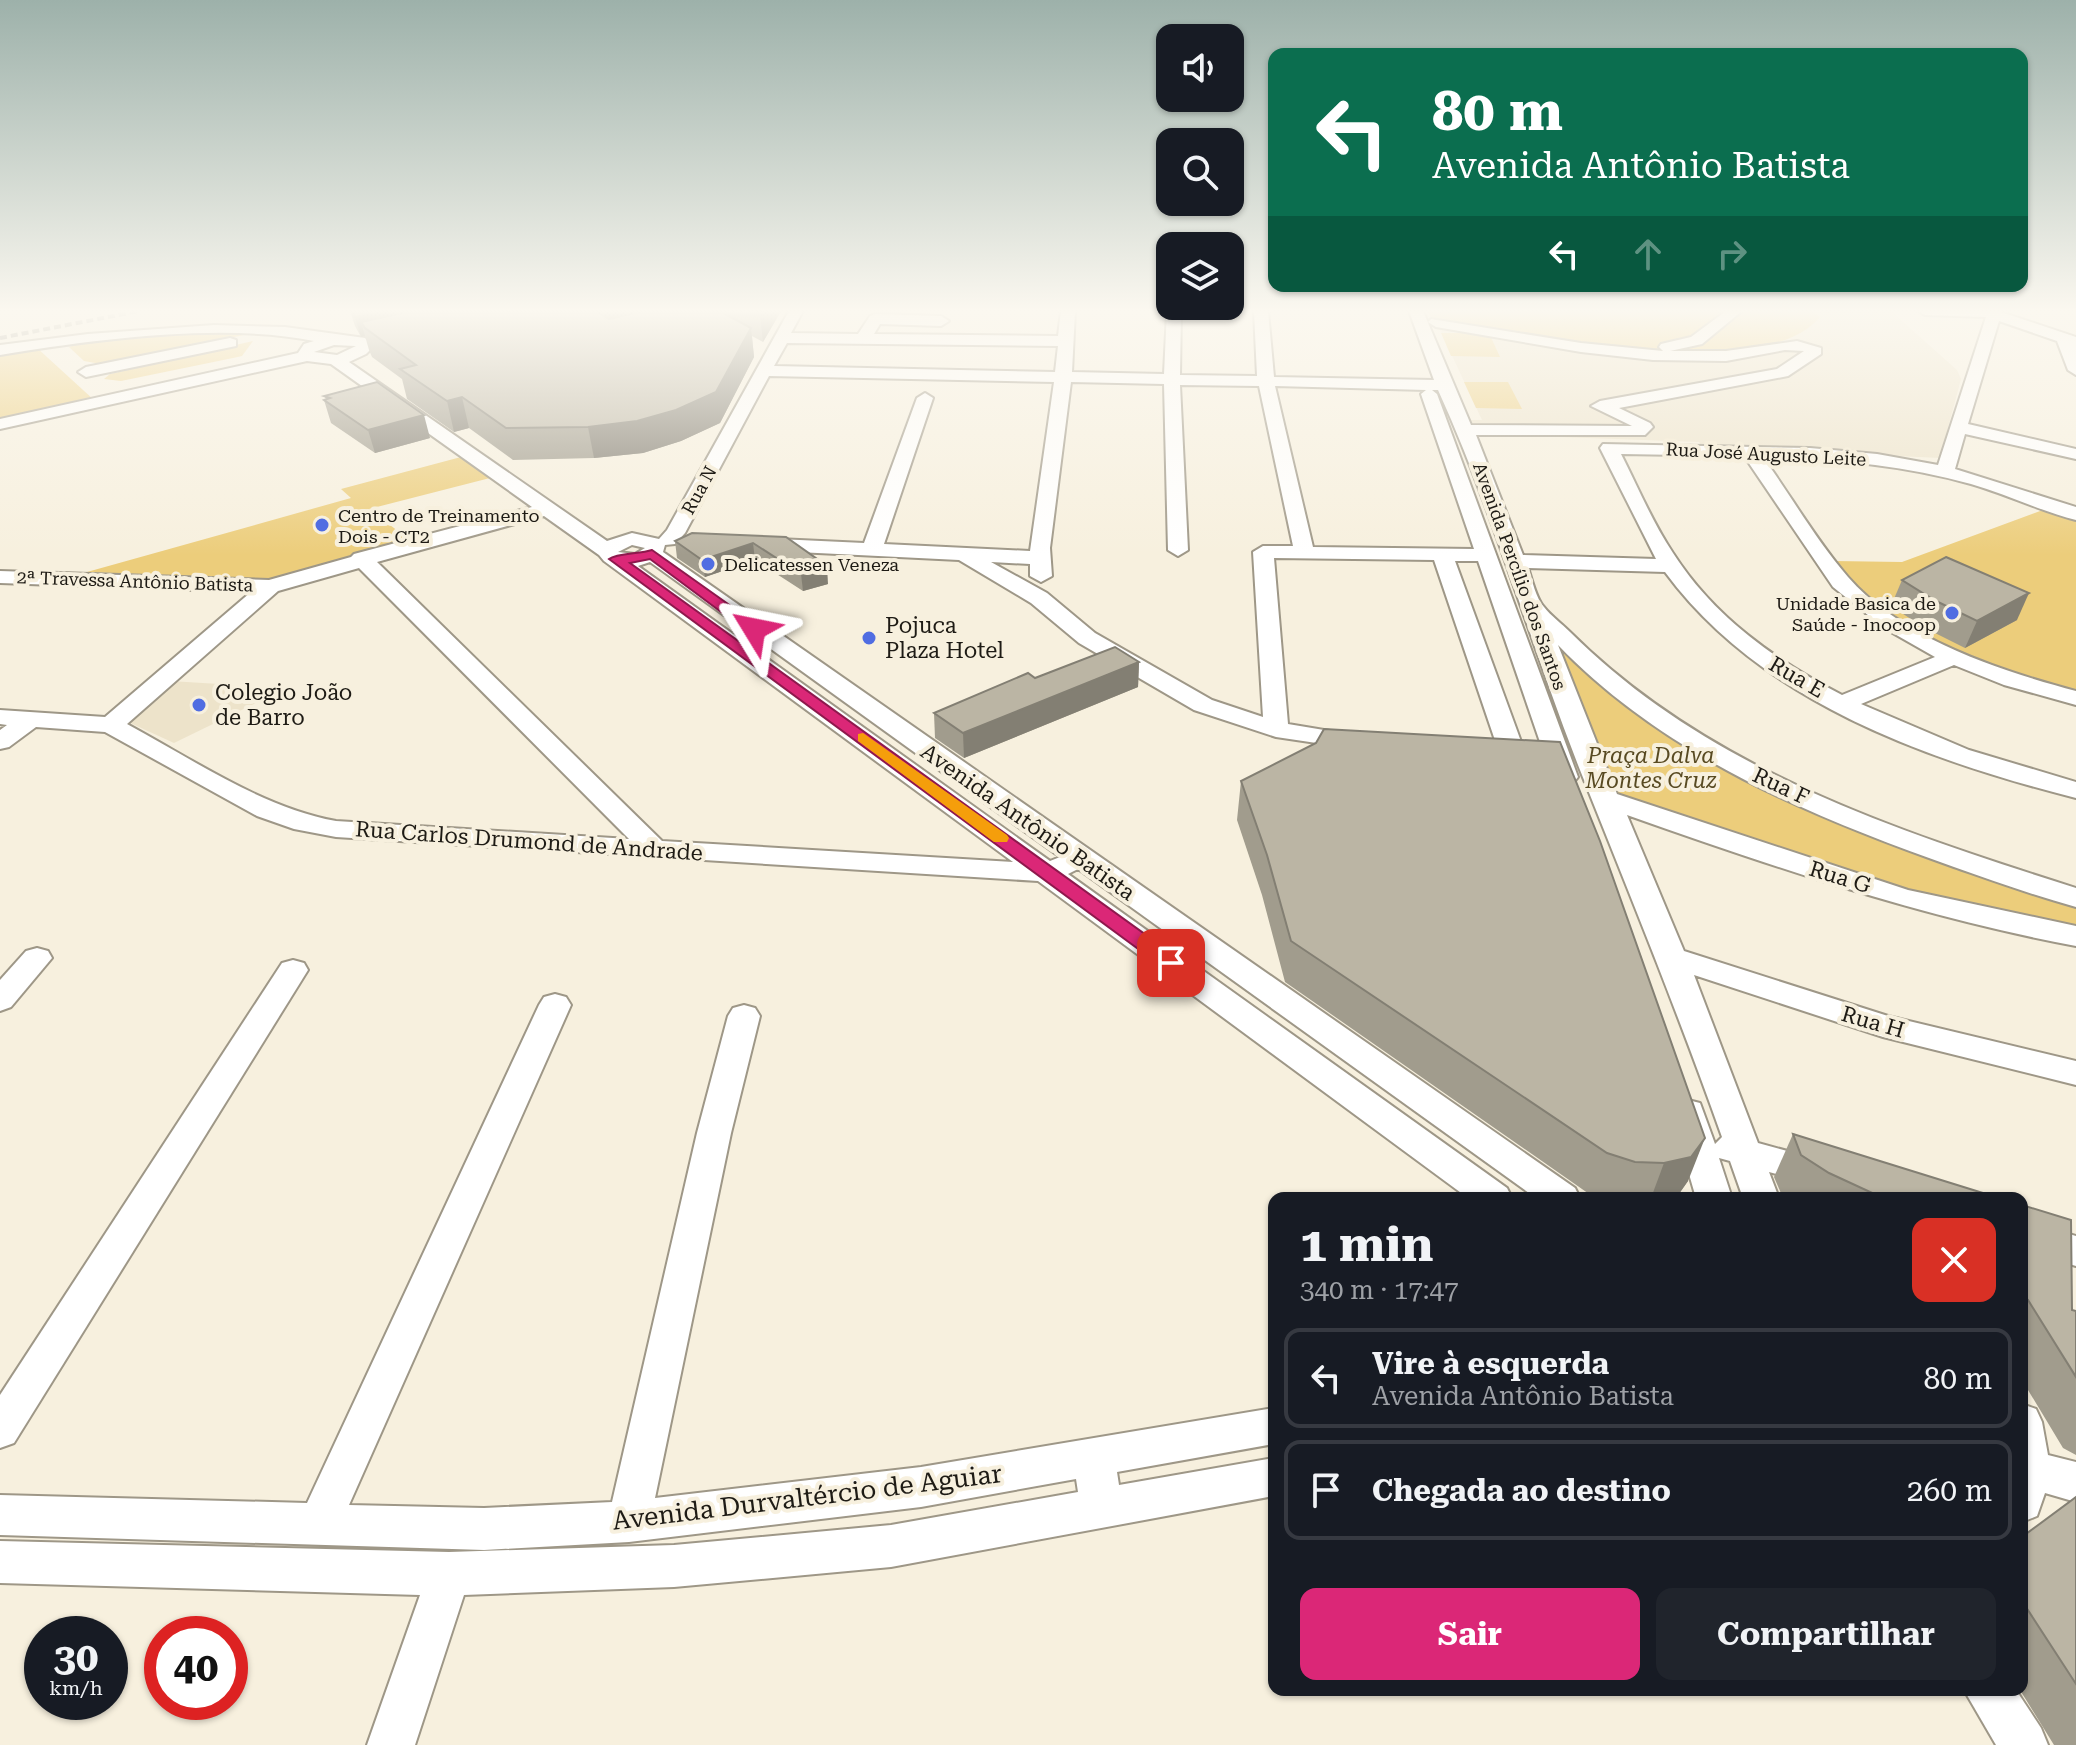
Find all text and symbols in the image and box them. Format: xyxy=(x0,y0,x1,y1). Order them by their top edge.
map controls xyxy=(1156,24,1244,320)
button: sound xyxy=(1156,24,1244,112)
text: 80 m xyxy=(1432,78,1563,144)
icon: left xyxy=(1300,80,1404,184)
button: search xyxy=(1156,128,1244,216)
text: Avenida Antônio Batista xyxy=(1432,145,1850,187)
button: layers xyxy=(1156,232,1244,320)
icon: left xyxy=(1542,232,1586,276)
icon: ahead xyxy=(1626,232,1670,276)
icon: right xyxy=(1710,232,1754,276)
street label: Rua José Augusto Leite xyxy=(1665,438,1867,470)
street label: Avenida Percílio dos Santos xyxy=(1469,459,1571,693)
street label: Rua N xyxy=(677,462,721,518)
place label: Centro de Treinamento Dois - CT2 xyxy=(338,505,540,547)
marker: Centro de Treinamento Dois - CT2 xyxy=(313,516,331,534)
place label: Delicatessen Veneza xyxy=(724,554,899,575)
marker: Delicatessen Veneza xyxy=(699,555,717,573)
street label: 2ª Travessa Antônio Batista xyxy=(16,566,254,596)
position arrow xyxy=(712,587,796,671)
place label: Unidade Basica de Saúde - Inocoop xyxy=(1776,593,1936,635)
marker: Unidade Basica de Saúde - Inocoop xyxy=(1943,604,1961,622)
place label: Pojuca Plaza Hotel xyxy=(885,613,1004,663)
marker: Pojuca Plaza Hotel xyxy=(860,629,878,647)
street label: Rua E xyxy=(1765,651,1829,703)
place label: Colegio João de Barro xyxy=(215,680,352,730)
marker: Colegio João de Barro xyxy=(190,696,208,714)
street label: Avenida Antônio Batista xyxy=(916,739,1140,906)
park label: Praça Dalva Montes Cruz xyxy=(1584,743,1717,793)
street label: Rua F xyxy=(1749,762,1813,810)
street label: Rua Carlos Drumond de Andrade xyxy=(354,816,704,866)
street label: Rua G xyxy=(1806,856,1874,898)
pin xyxy=(1137,929,1205,997)
icon: arrive xyxy=(1149,941,1193,985)
street label: Rua H xyxy=(1839,1001,1907,1043)
text: 1 min xyxy=(1300,1217,1433,1273)
button: close xyxy=(1912,1218,1996,1302)
text: 340 m · 17:47 xyxy=(1300,1275,1459,1305)
text: Vire à esquerda xyxy=(1372,1346,1609,1381)
icon: left xyxy=(1304,1356,1348,1400)
text: 80 m xyxy=(1923,1361,1992,1396)
text: Avenida Antônio Batista xyxy=(1372,1381,1674,1411)
street label: Avenida Durvaltércio de Aguiar xyxy=(610,1458,1004,1536)
icon: arrive xyxy=(1304,1468,1348,1512)
text: Chegada ao destino xyxy=(1372,1473,1671,1508)
text: 260 m xyxy=(1907,1473,1992,1508)
button: Sair xyxy=(1300,1588,1640,1680)
button: Compartilhar xyxy=(1656,1588,1996,1680)
speed limit sign: 40 xyxy=(144,1616,248,1720)
text: 30 xyxy=(54,1634,98,1681)
text: km/h xyxy=(49,1676,103,1700)

